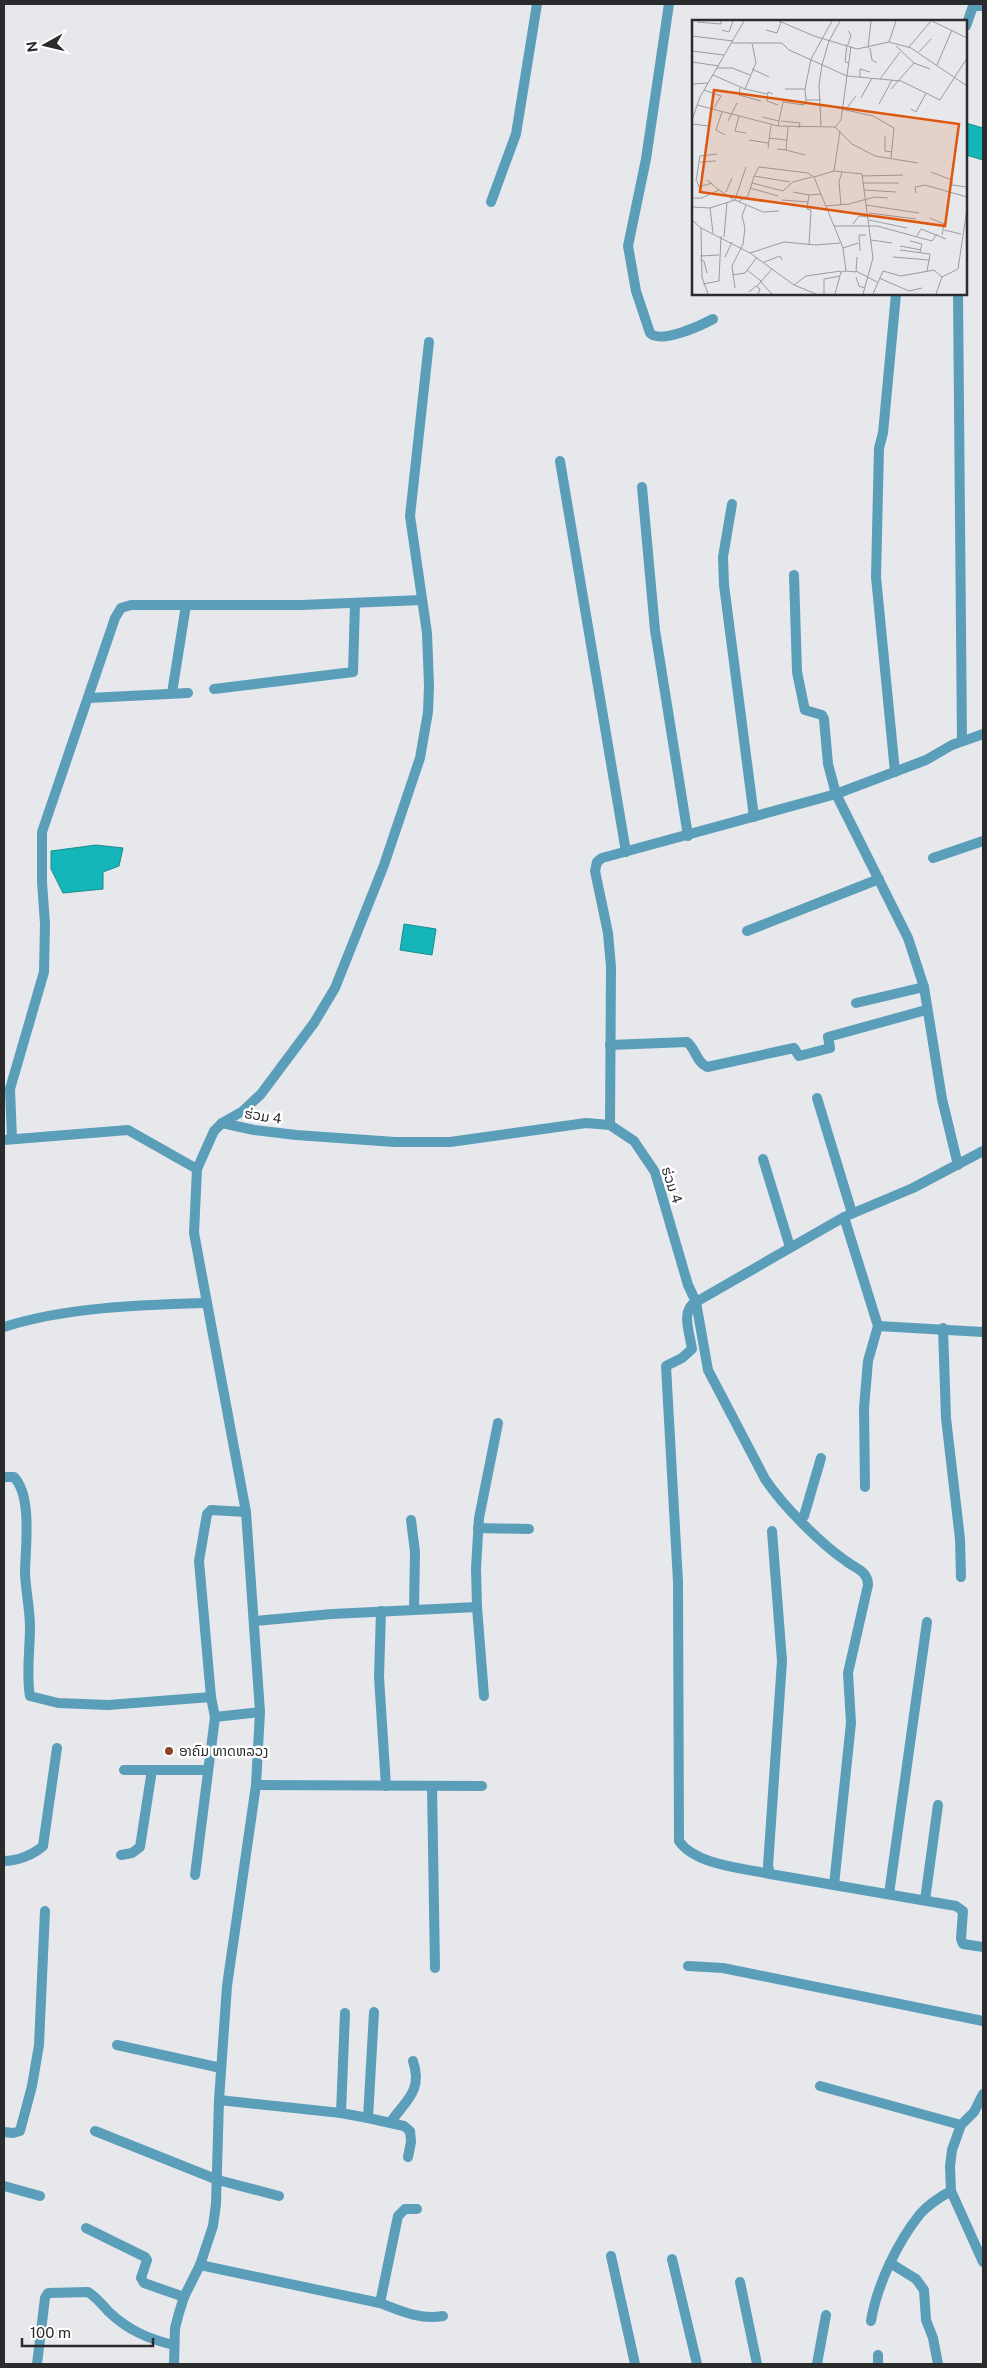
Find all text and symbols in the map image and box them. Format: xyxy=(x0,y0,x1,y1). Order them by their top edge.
north arrow xyxy=(20,20,70,70)
inset map xyxy=(692,20,967,295)
text: N xyxy=(23,40,41,53)
street label: ຮ່ວມ 4 xyxy=(243,1105,283,1127)
street label: ຮ່ວມ 4 xyxy=(658,1165,686,1206)
place label: ອາຄົມ ທາດຫລວງ xyxy=(179,1743,268,1759)
marker: ອາຄົມ ທາດຫລວງ xyxy=(163,1745,175,1757)
scale bar xyxy=(22,2316,154,2348)
text: 100 m xyxy=(30,2324,71,2341)

